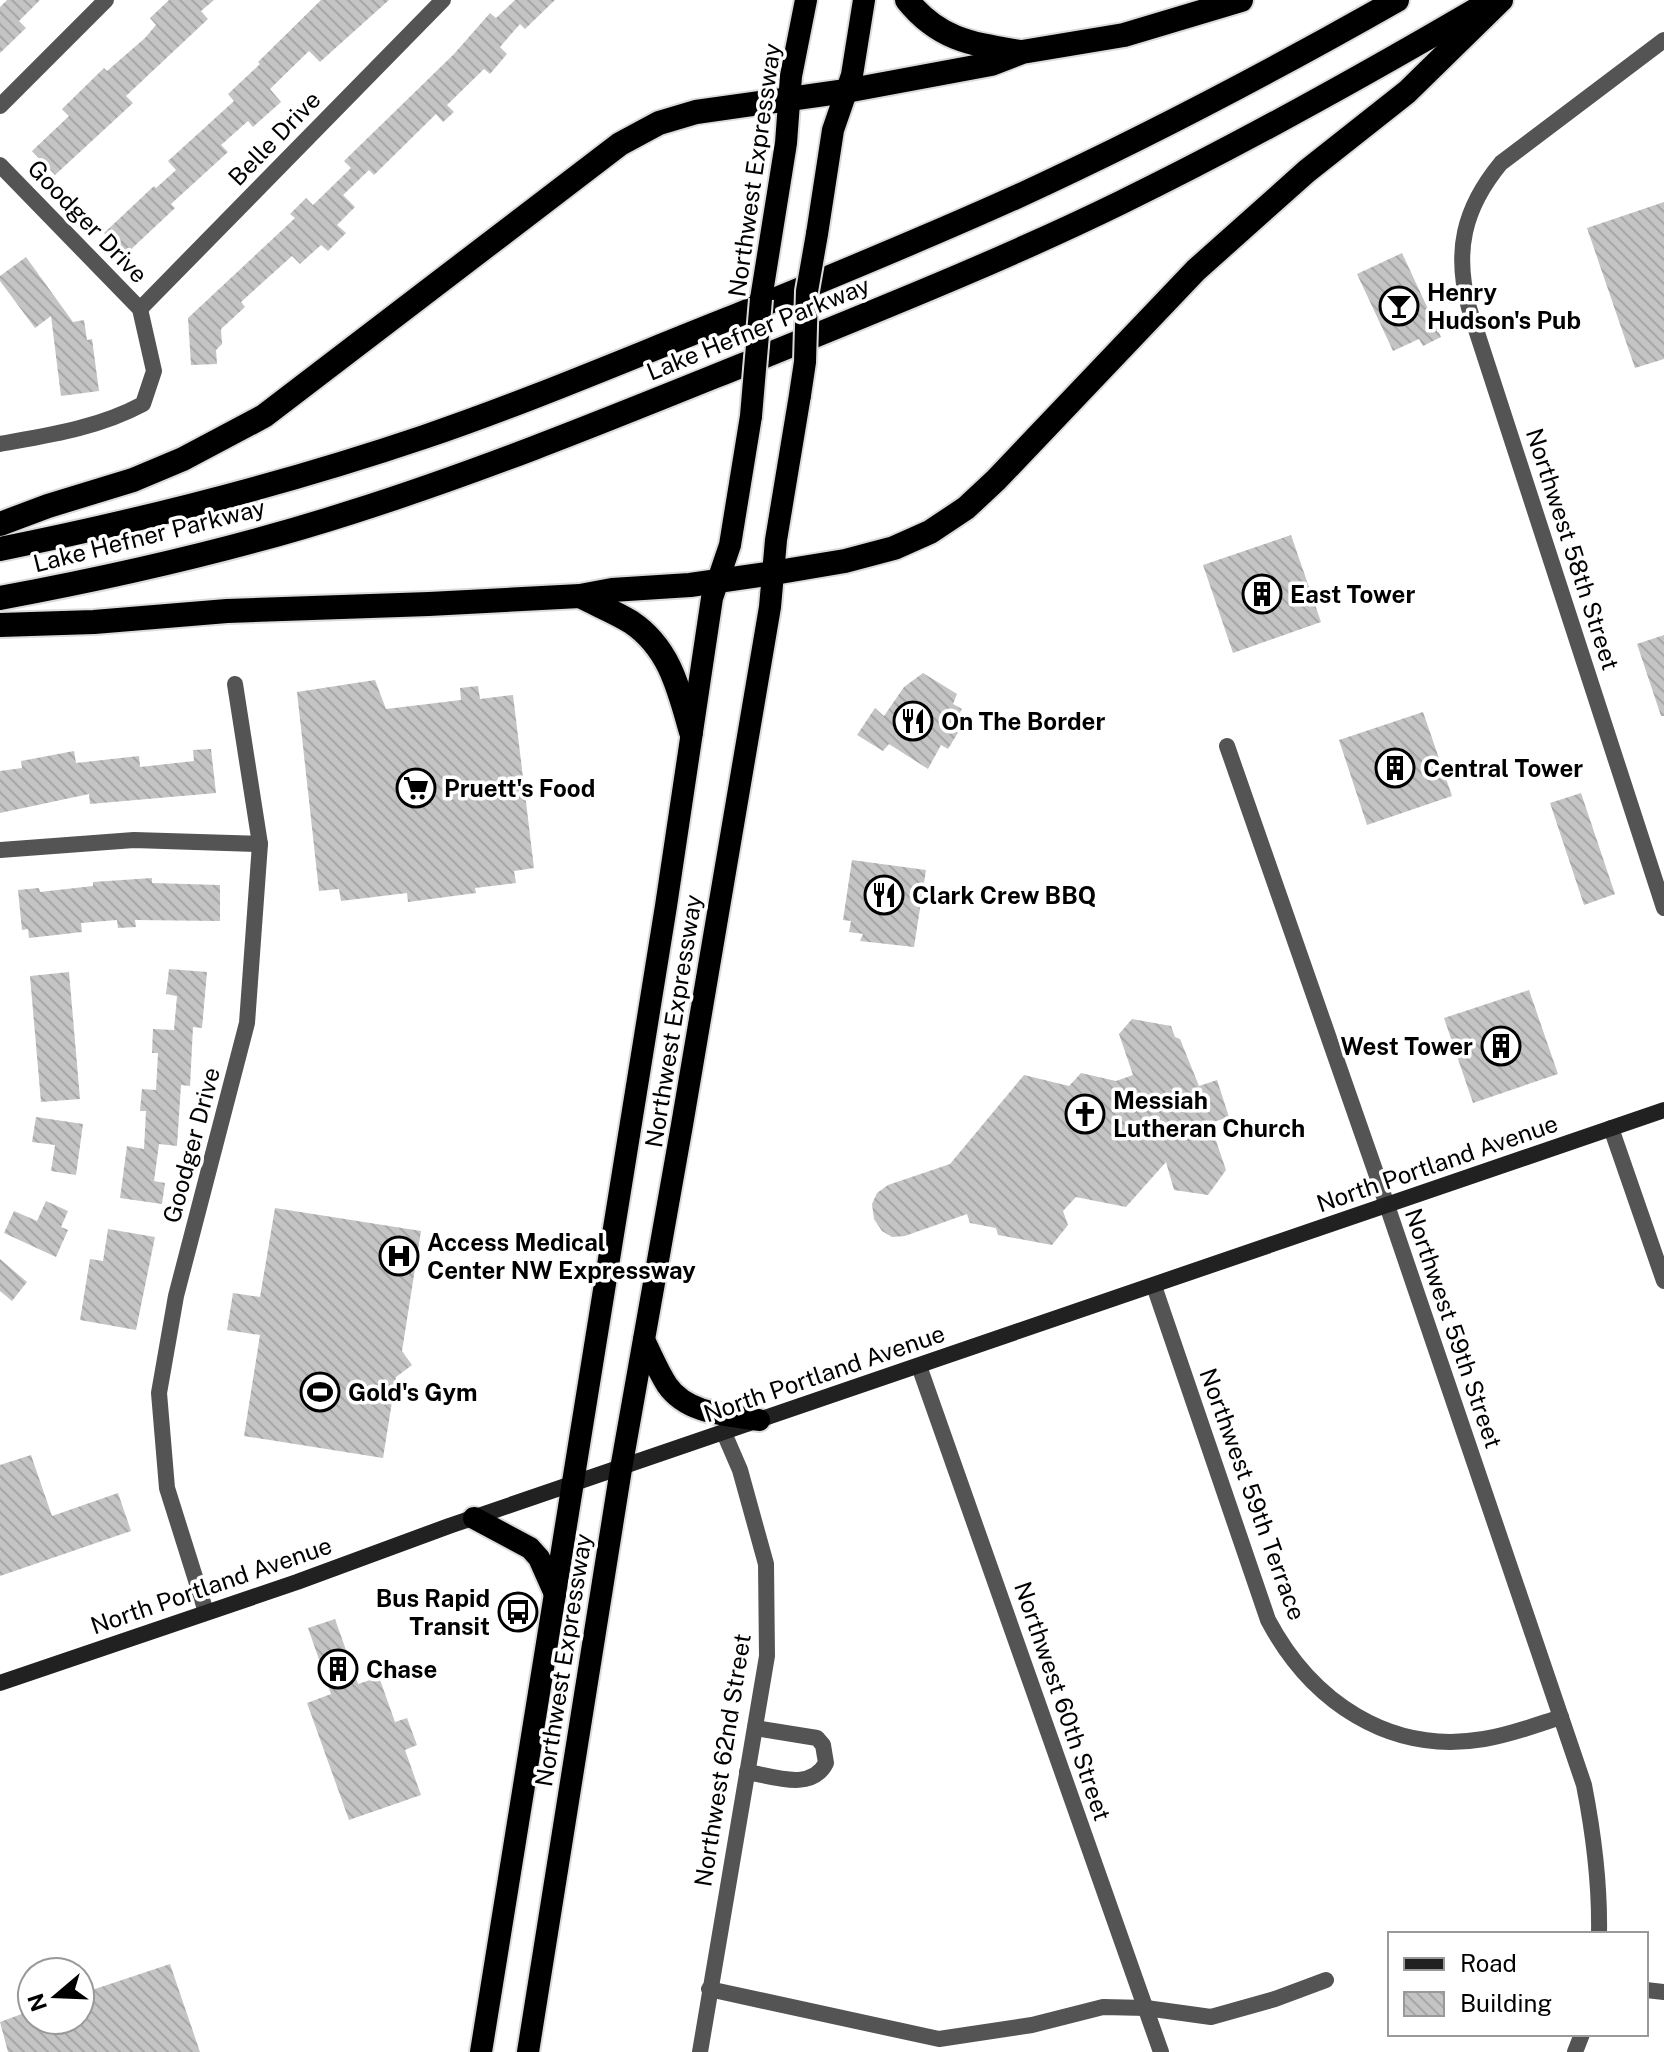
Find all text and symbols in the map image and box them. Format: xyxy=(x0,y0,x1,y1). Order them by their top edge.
street label: Northwest Expressway xyxy=(722,41,786,299)
street label: Belle Drive xyxy=(222,85,326,191)
street label: Goodger Drive xyxy=(22,154,154,288)
street label: Lake Hefner Parkway xyxy=(642,270,874,386)
place label: Henry Hudson's Pub xyxy=(1427,278,1581,334)
bar icon: Henry Hudson's Pub xyxy=(1378,285,1420,327)
street label: Northwest 58th Street xyxy=(1521,425,1625,673)
street label: Lake Hefner Parkway xyxy=(30,493,268,577)
building icon: East Tower xyxy=(1241,573,1283,615)
place label: East Tower xyxy=(1290,580,1415,608)
restaurant icon: On The Border xyxy=(892,700,934,742)
place label: On The Border xyxy=(941,707,1105,735)
building icon: Central Tower xyxy=(1374,747,1416,789)
place label: Central Tower xyxy=(1423,754,1583,782)
supermarket icon: Pruett's Food xyxy=(395,767,437,809)
place label: Pruett's Food xyxy=(444,774,595,802)
restaurant icon: Clark Crew BBQ xyxy=(863,874,905,916)
place label: Clark Crew BBQ xyxy=(912,881,1096,909)
street label: Northwest Expressway xyxy=(639,892,707,1150)
building icon: West Tower xyxy=(1480,1025,1522,1067)
place label: West Tower xyxy=(1341,1032,1473,1060)
street label: Goodger Drive xyxy=(157,1064,225,1226)
place label: Messiah Lutheran Church xyxy=(1113,1086,1305,1142)
church icon: Messiah Lutheran Church xyxy=(1064,1093,1106,1135)
street label: North Portland Avenue xyxy=(1313,1109,1561,1217)
street label: Northwest 59th Street xyxy=(1400,1204,1508,1452)
place label: Access Medical Center NW Expressway xyxy=(427,1228,696,1284)
hospital icon: Access Medical Center NW Expressway xyxy=(378,1235,420,1277)
street label: North Portland Avenue xyxy=(700,1319,948,1427)
street label: Northwest 59th Terrace xyxy=(1194,1364,1312,1624)
sports icon: Gold's Gym xyxy=(299,1371,341,1413)
place label: Gold's Gym xyxy=(348,1378,478,1406)
street label: North Portland Avenue xyxy=(87,1531,335,1639)
street label: Northwest Expressway xyxy=(529,1531,597,1789)
street label: Northwest 60th Street xyxy=(1009,1578,1117,1824)
place label: Bus Rapid Transit xyxy=(376,1584,490,1640)
bus stop icon: Bus Rapid Transit xyxy=(497,1591,539,1633)
street label: Northwest 62nd Street xyxy=(688,1632,756,1888)
building icon: Chase xyxy=(317,1648,359,1690)
place label: Chase xyxy=(366,1655,437,1683)
legend xyxy=(1388,1932,1648,2036)
text: Road xyxy=(1460,1949,1517,1977)
north arrow xyxy=(16,1956,96,2036)
text: Building xyxy=(1460,1989,1552,2017)
text: N xyxy=(22,1990,52,2015)

